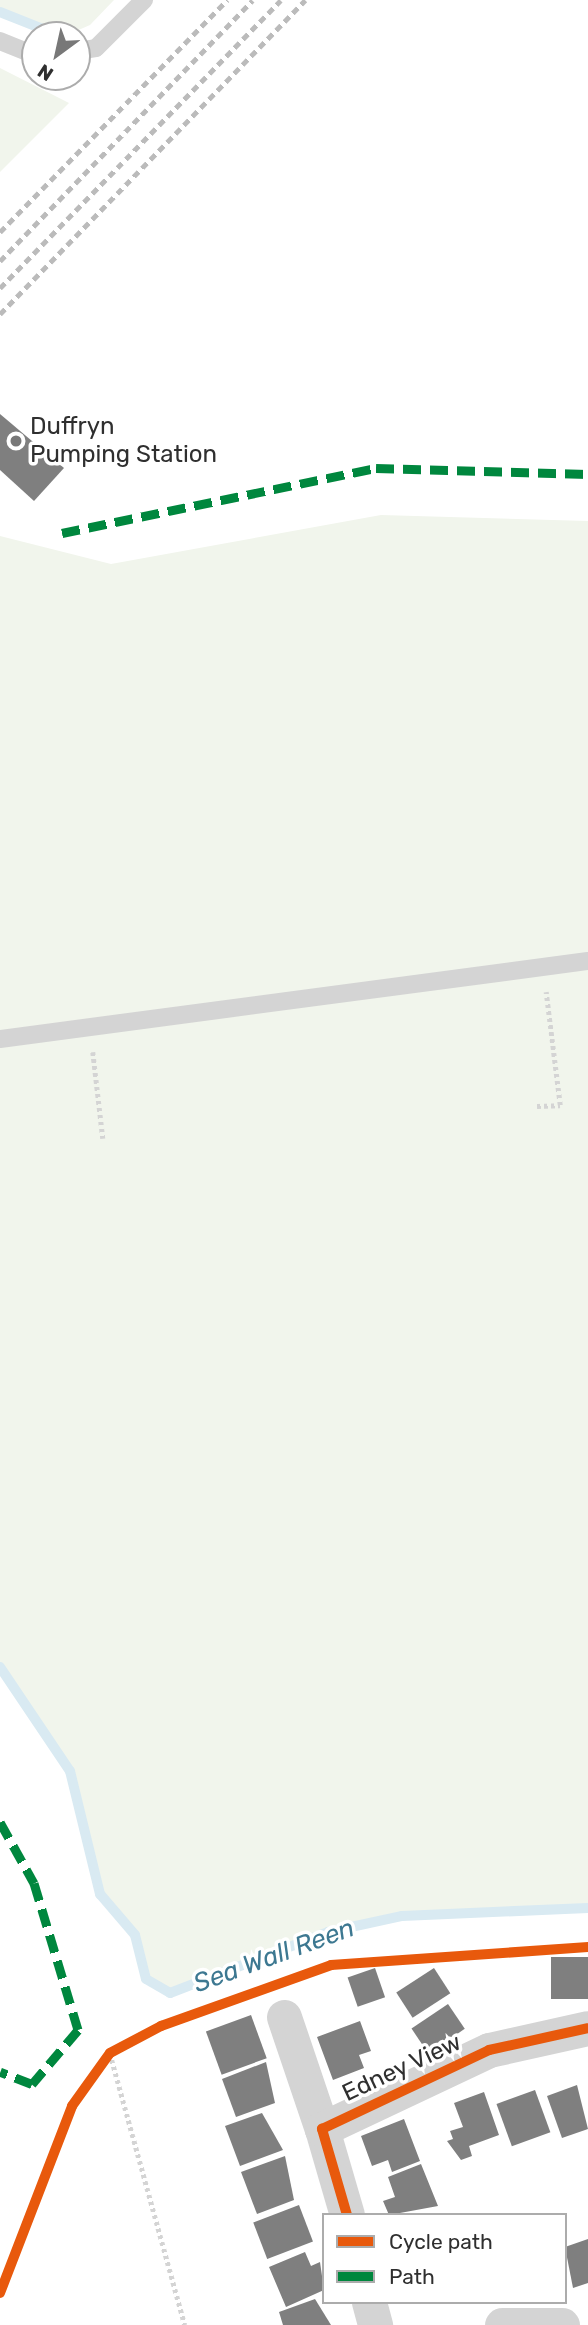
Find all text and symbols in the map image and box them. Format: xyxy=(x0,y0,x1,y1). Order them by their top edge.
north arrow xyxy=(21,21,91,91)
text: N xyxy=(33,59,57,86)
place label: Duffryn Pumping Station xyxy=(30,413,217,469)
marker: Duffryn Pumping Station xyxy=(8,433,24,449)
water label: Sea Wall Reen xyxy=(189,1912,359,2000)
street label: Edney View xyxy=(337,2028,467,2108)
legend xyxy=(322,2213,567,2304)
text: Cycle path xyxy=(389,2229,493,2254)
text: Path xyxy=(389,2264,435,2289)

